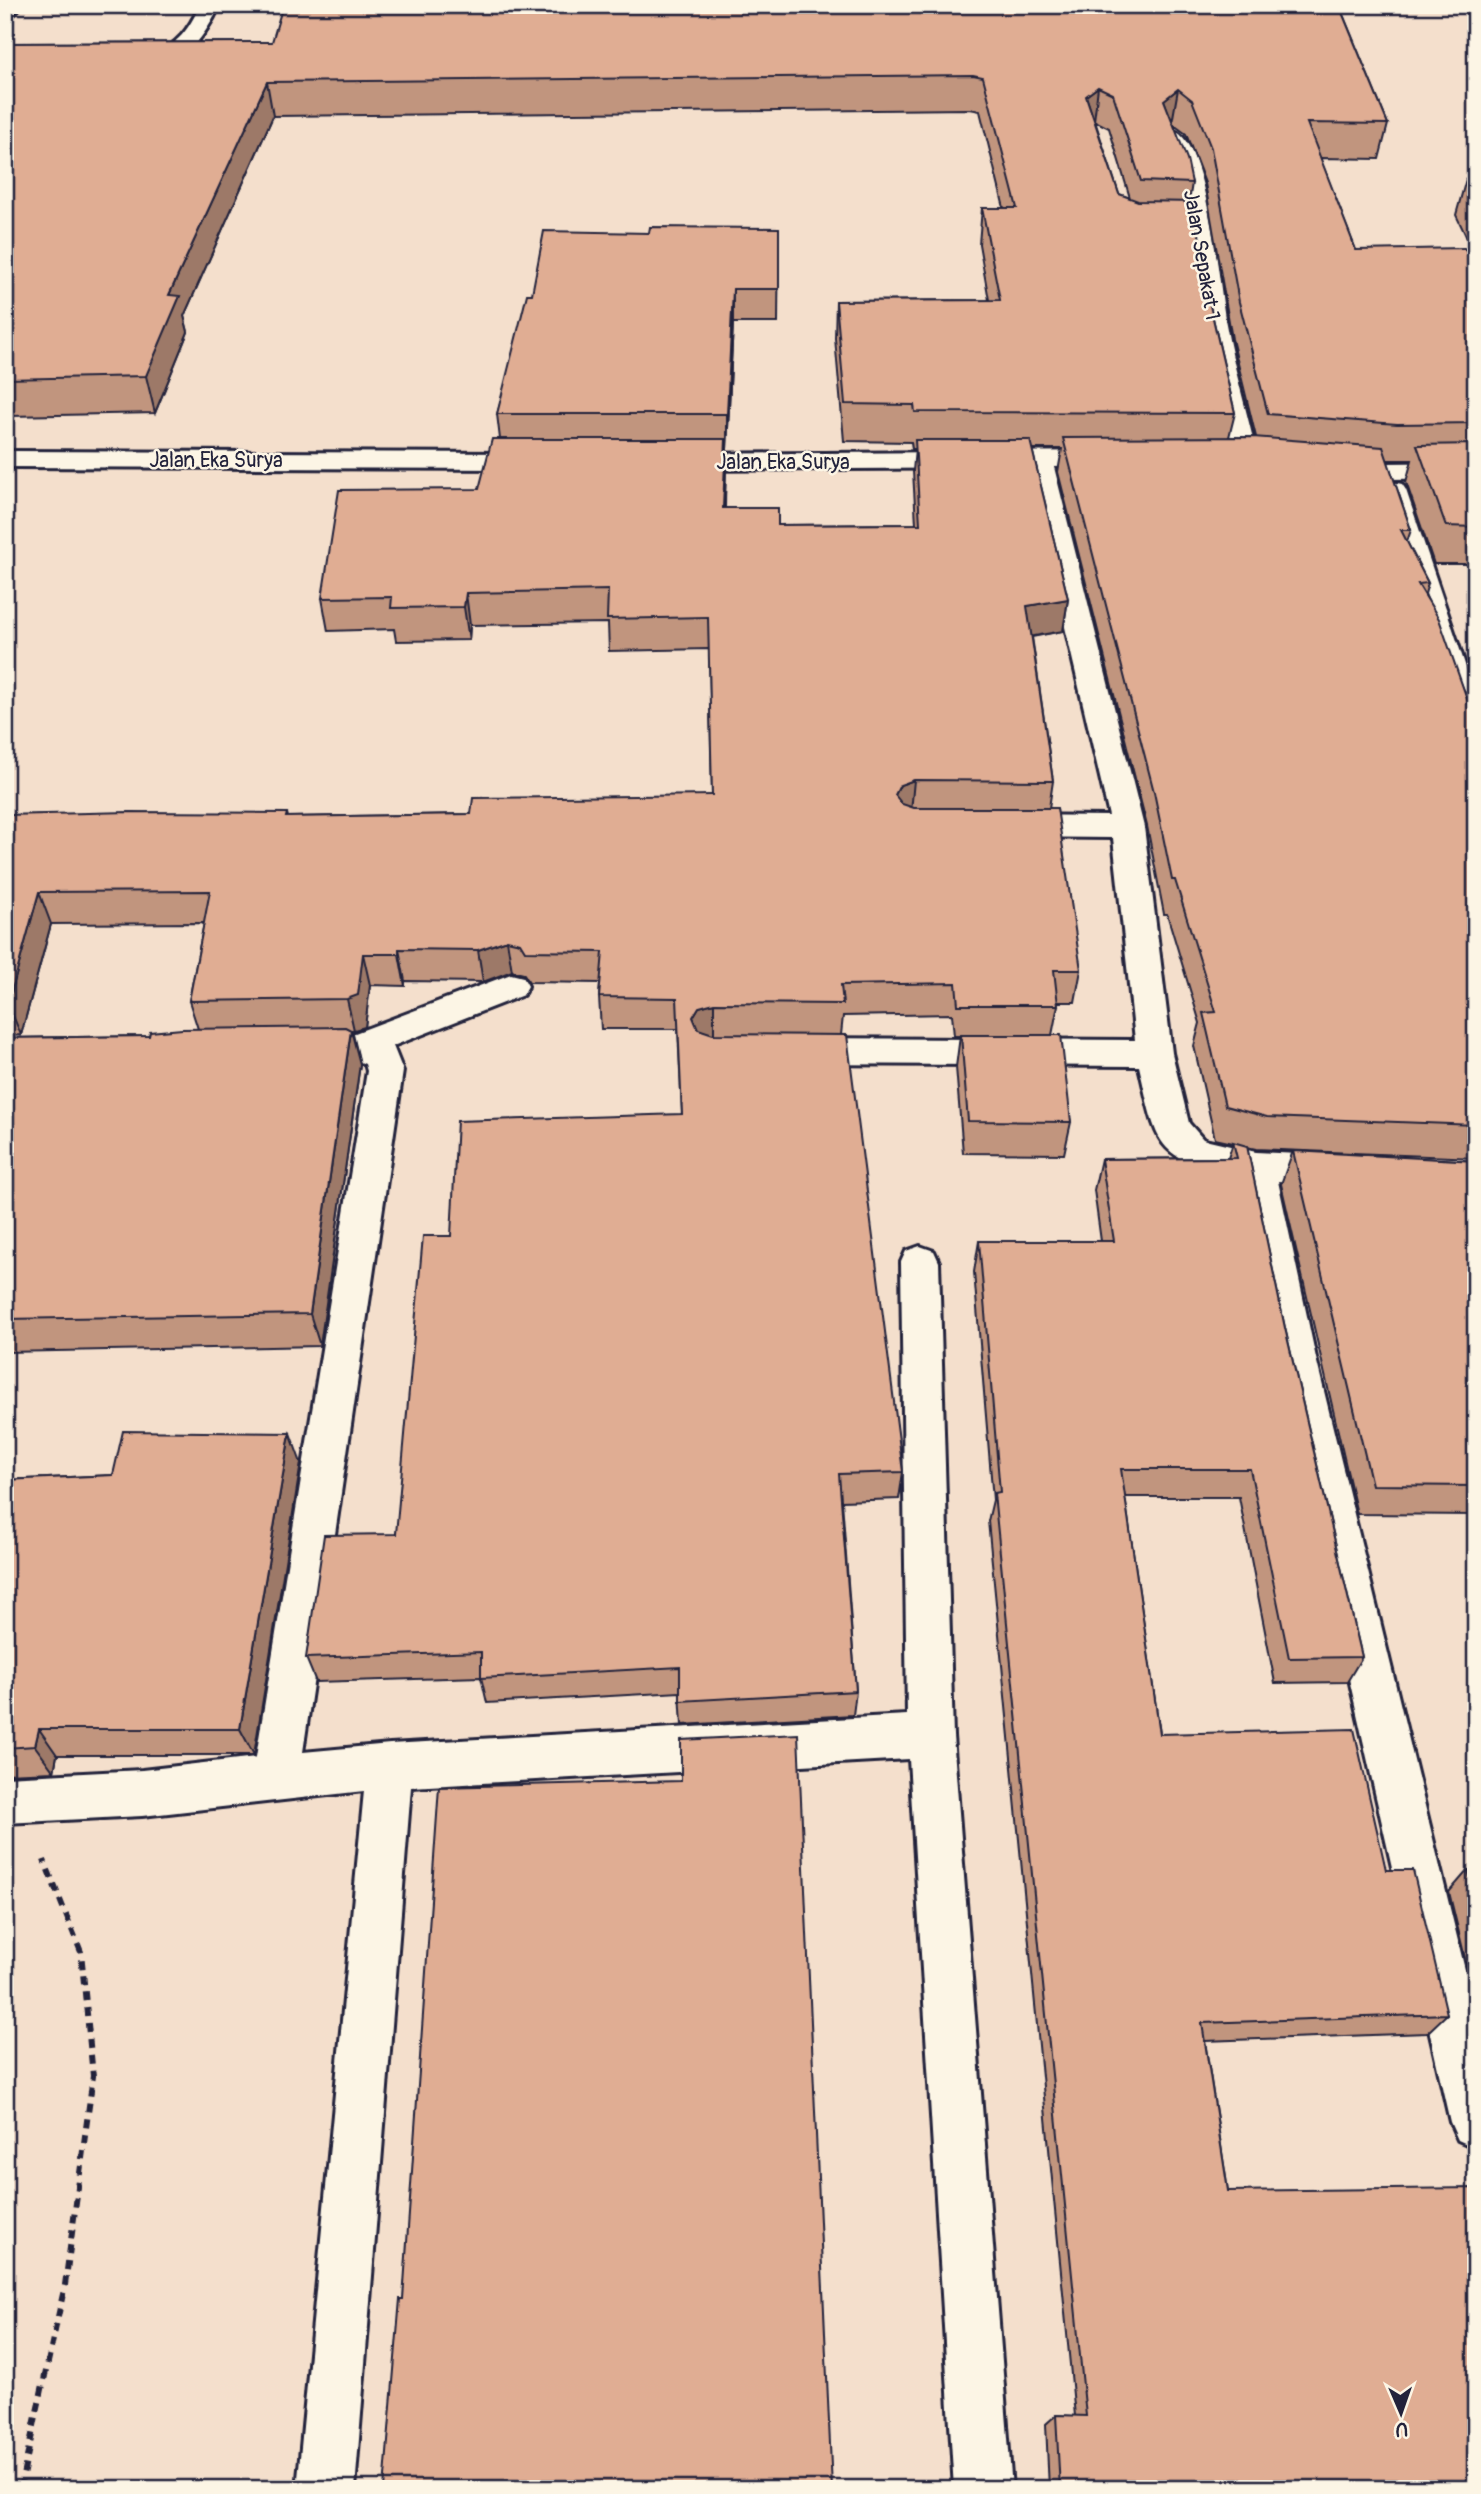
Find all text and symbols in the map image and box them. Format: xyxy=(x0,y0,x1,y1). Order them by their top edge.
street label: Jalan Sepakat 1 xyxy=(1177,188,1226,322)
street label: Jalan Eka Surya xyxy=(149,447,283,474)
street label: Jalan Eka Surya xyxy=(716,449,850,476)
north arrow xyxy=(1366,2378,1436,2448)
text: U xyxy=(1395,2417,1408,2441)

